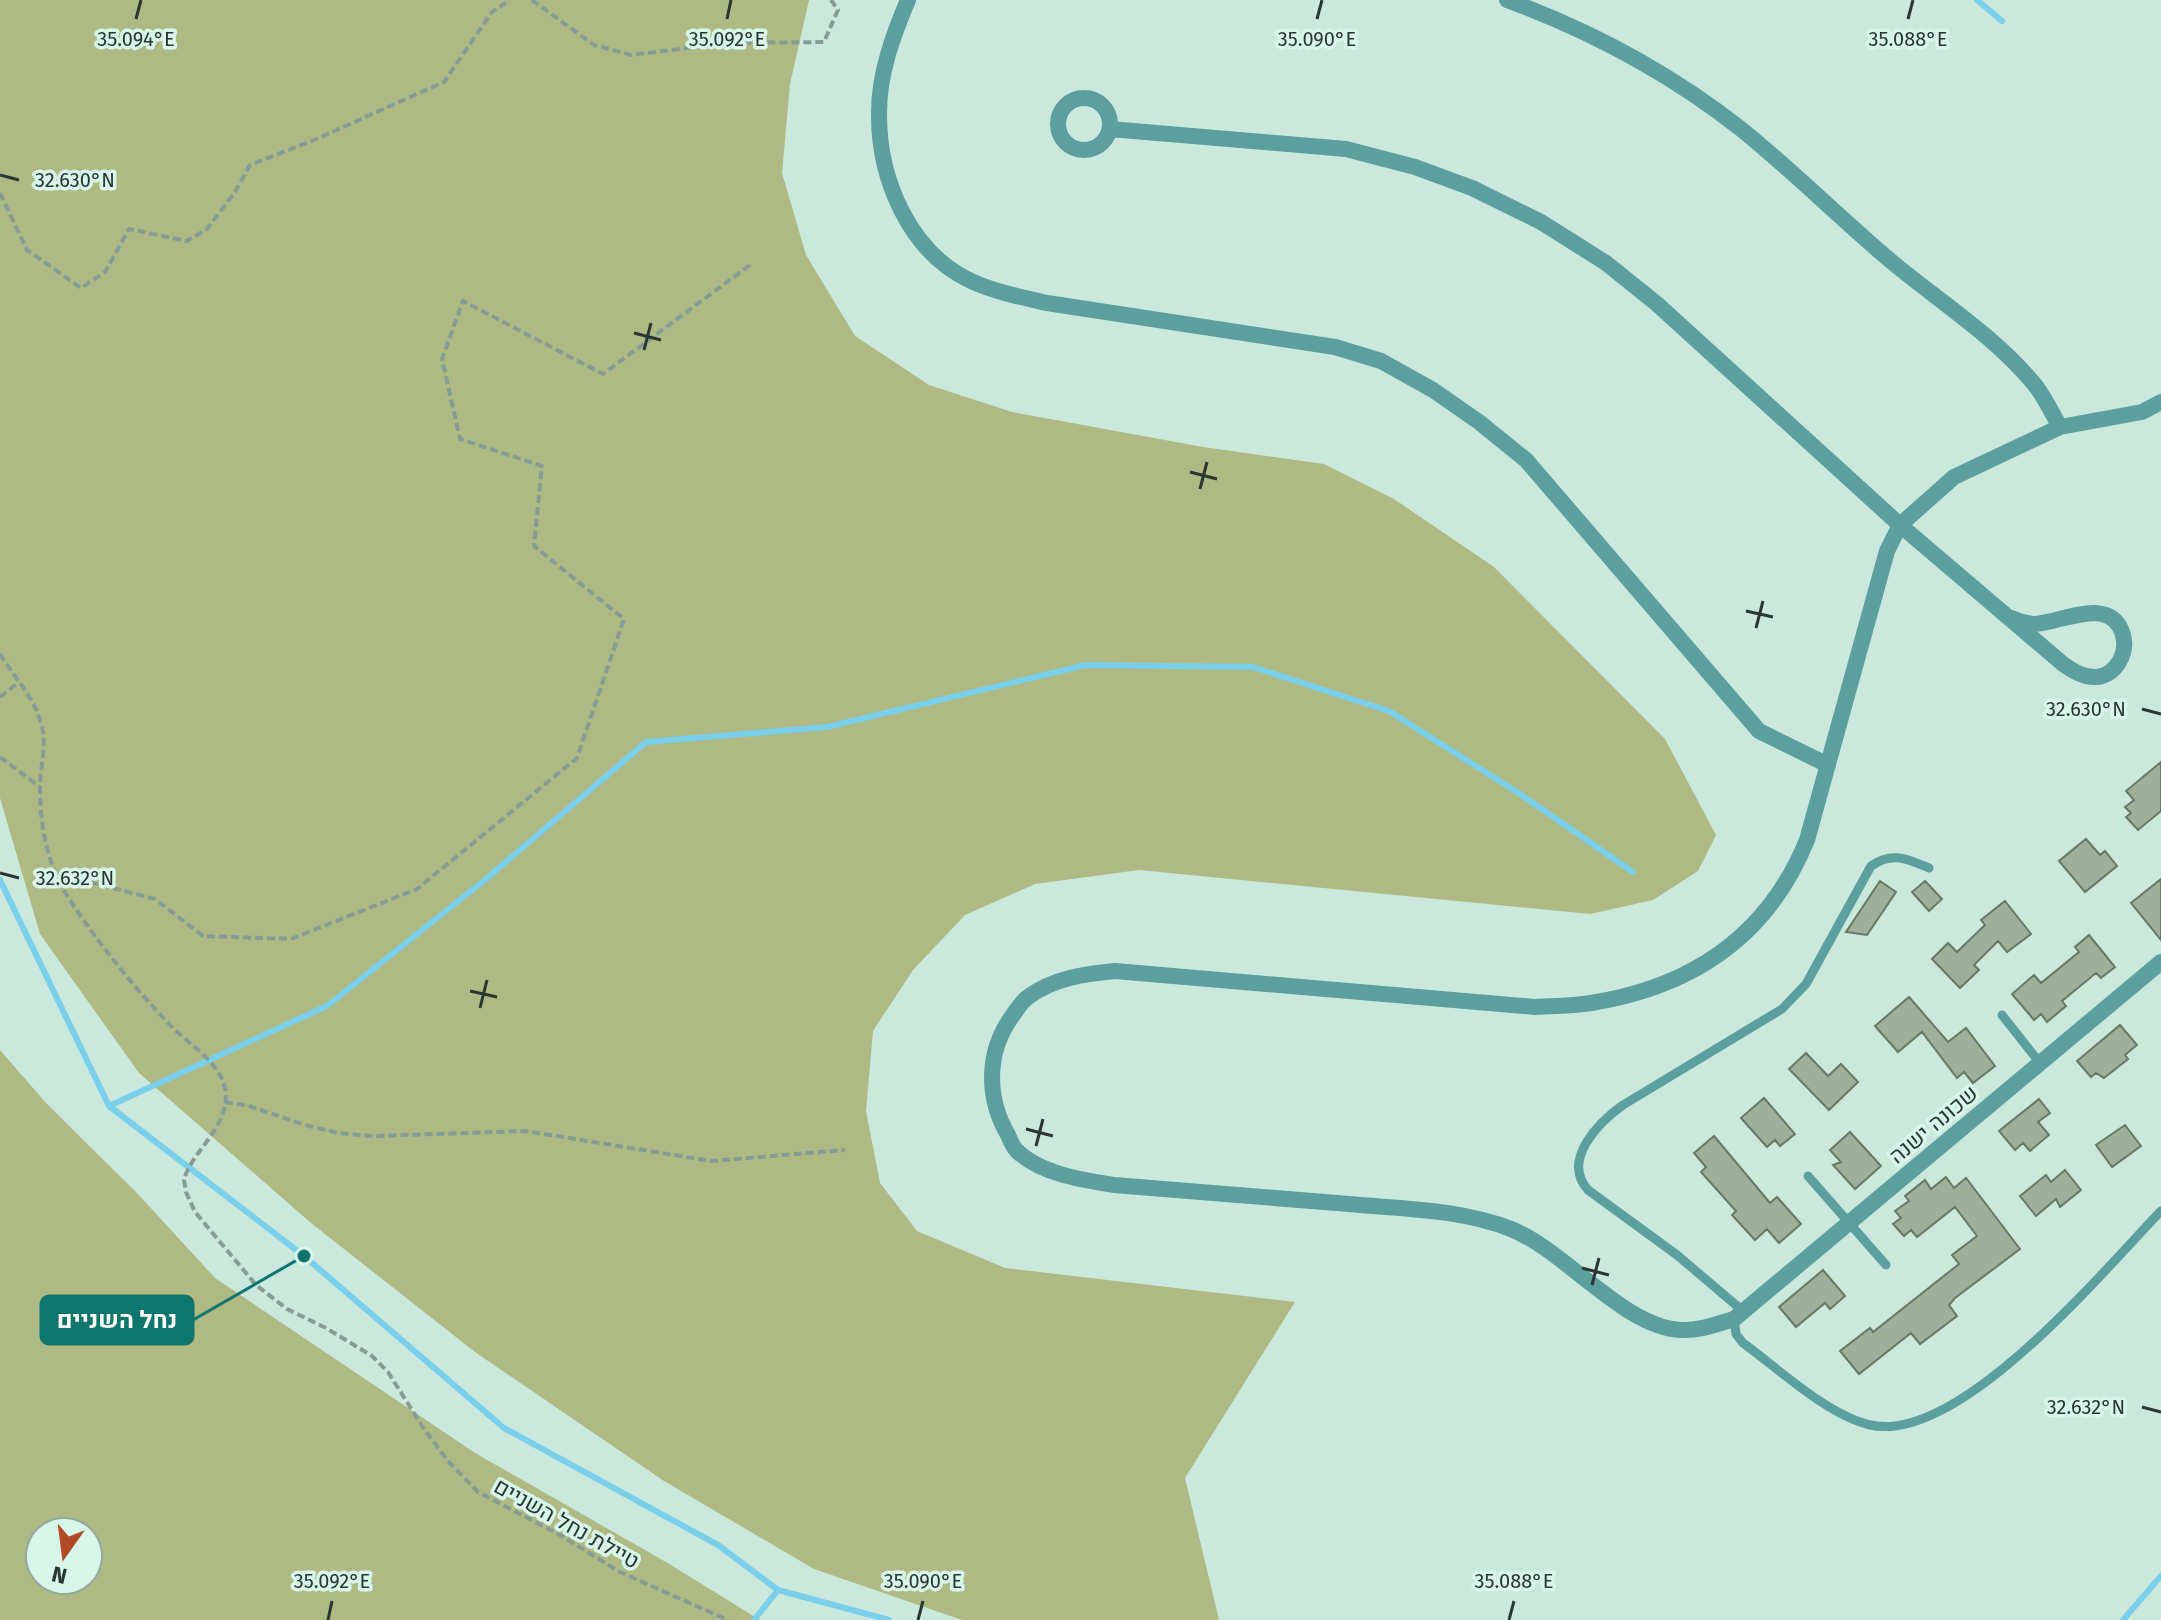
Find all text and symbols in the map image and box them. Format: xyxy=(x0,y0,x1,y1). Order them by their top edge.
text: 35.094°E xyxy=(97,27,175,51)
text: 35.092°E xyxy=(689,27,765,51)
text: 35.090°E xyxy=(1278,27,1356,51)
text: 35.088°E xyxy=(1869,27,1947,51)
text: 32.630°N xyxy=(35,168,115,192)
text: 32.630°N xyxy=(2046,697,2126,721)
text: 32.632°N xyxy=(36,866,114,890)
street label: שכונה ישנה xyxy=(1883,1079,1983,1169)
callout: נחל השניים xyxy=(41,1296,193,1344)
text: נחל השניים xyxy=(57,1306,177,1334)
text: 32.632°N xyxy=(2047,1395,2125,1419)
street label: טיילת נחל השניים xyxy=(489,1472,644,1574)
north arrow xyxy=(24,1516,104,1596)
text: N xyxy=(49,1560,70,1590)
text: 35.092°E xyxy=(294,1569,370,1593)
text: 35.090°E xyxy=(884,1569,962,1593)
text: 35.088°E xyxy=(1475,1569,1553,1593)

